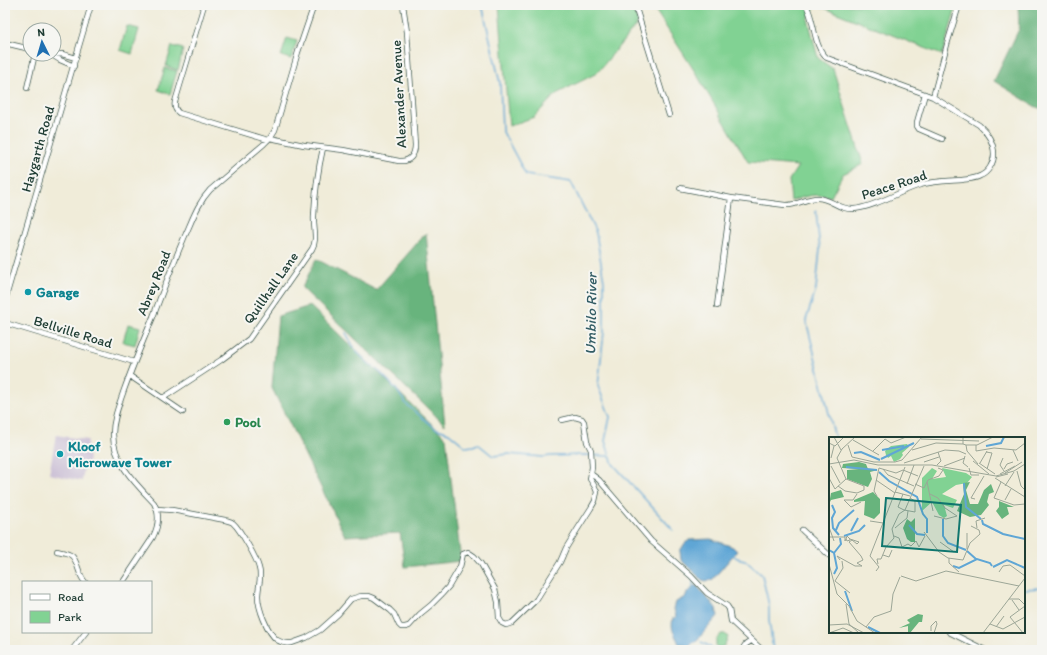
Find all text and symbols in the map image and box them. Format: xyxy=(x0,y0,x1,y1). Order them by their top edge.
north arrow xyxy=(22,22,62,62)
text: N xyxy=(37,26,45,39)
street label: Alexander Avenue xyxy=(388,39,410,149)
street label: Haygarth Road xyxy=(18,104,59,194)
street label: Peace Road xyxy=(859,166,929,204)
street label: Abrey Road xyxy=(133,248,175,318)
street label: Quillhall Lane xyxy=(240,248,302,327)
water label: Umbilo River xyxy=(581,270,601,355)
place label: Garage xyxy=(36,284,80,301)
marker: Garage xyxy=(23,287,33,297)
street label: Bellville Road xyxy=(32,312,115,352)
place label: Pool xyxy=(235,414,262,431)
marker: Pool xyxy=(222,417,232,427)
inset map xyxy=(829,437,1025,633)
place label: Kloof Microwave Tower xyxy=(68,438,172,471)
marker: Kloof Microwave Tower xyxy=(55,449,65,459)
legend xyxy=(22,581,152,633)
text: Road xyxy=(58,590,84,604)
text: Park xyxy=(58,610,82,624)

